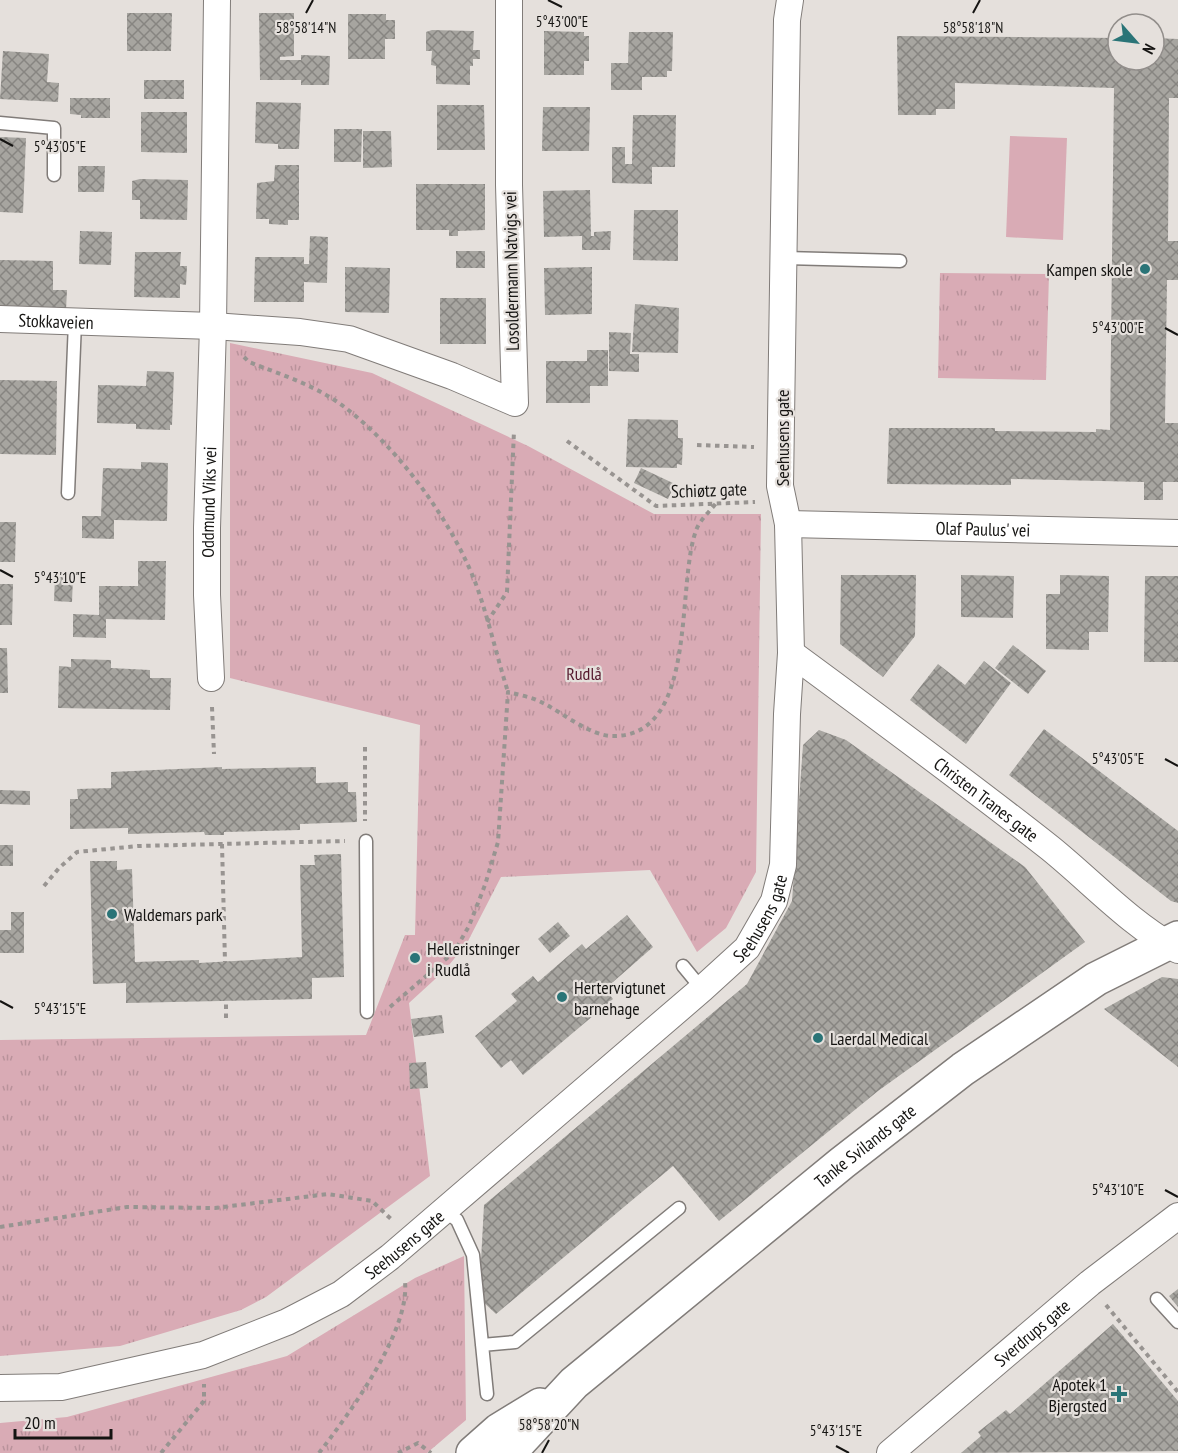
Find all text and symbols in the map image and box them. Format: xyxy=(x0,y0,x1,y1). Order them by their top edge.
text: 5°43'00"E xyxy=(536,12,588,31)
north arrow xyxy=(1106,12,1166,72)
text: 58°58'14"N xyxy=(276,18,336,37)
text: 58°58'18"N xyxy=(943,18,1003,37)
text: N xyxy=(1138,41,1160,58)
text: 5°43'05"E xyxy=(34,137,86,156)
street label: Losoldermann Natvigs vei xyxy=(498,191,524,351)
place label: Kampen skole xyxy=(1046,258,1133,281)
marker: Kampen skole xyxy=(1138,262,1152,276)
street label: Stokkaveien xyxy=(18,308,94,334)
text: 5°43'00"E xyxy=(1092,318,1144,337)
street label: Seehusens gate xyxy=(771,390,794,486)
street label: Oddmund Viks vei xyxy=(195,446,221,558)
street label: Schiøtz gate xyxy=(671,477,747,503)
street label: Olaf Paulus' vei xyxy=(935,516,1031,541)
text: 5°43'10"E xyxy=(34,568,86,587)
park label: Rudlå xyxy=(566,662,602,685)
text: 5°43'05"E xyxy=(1092,749,1144,768)
street label: Christen Tranes gate xyxy=(930,752,1043,846)
street label: Seehusens gate xyxy=(728,872,792,967)
place label: Waldemars park xyxy=(124,903,223,926)
marker: Waldemars park xyxy=(105,907,119,921)
place label: Helleristninger i Rudlå xyxy=(427,937,520,981)
marker: Helleristninger i Rudlå xyxy=(408,951,422,965)
place label: Hertervigtunet barnehage xyxy=(574,976,665,1020)
marker: Hertervigtunet barnehage xyxy=(555,990,569,1004)
text: 5°43'15"E xyxy=(34,999,86,1018)
place label: Laerdal Medical xyxy=(830,1027,929,1050)
marker: Laerdal Medical xyxy=(811,1031,825,1045)
street label: Tanke Svilands gate xyxy=(810,1099,920,1193)
text: 5°43'10"E xyxy=(1092,1180,1144,1199)
street label: Seehusens gate xyxy=(360,1204,449,1284)
street label: Sverdrups gate xyxy=(989,1294,1074,1371)
place label: Apotek 1 Bjergsted xyxy=(1048,1373,1107,1417)
marker: Apotek 1 Bjergsted xyxy=(1112,1387,1126,1401)
scale bar xyxy=(15,1402,111,1440)
text: 20 m xyxy=(24,1411,56,1434)
text: 58°58'20"N xyxy=(519,1415,579,1434)
text: 5°43'15"E xyxy=(810,1421,862,1440)

